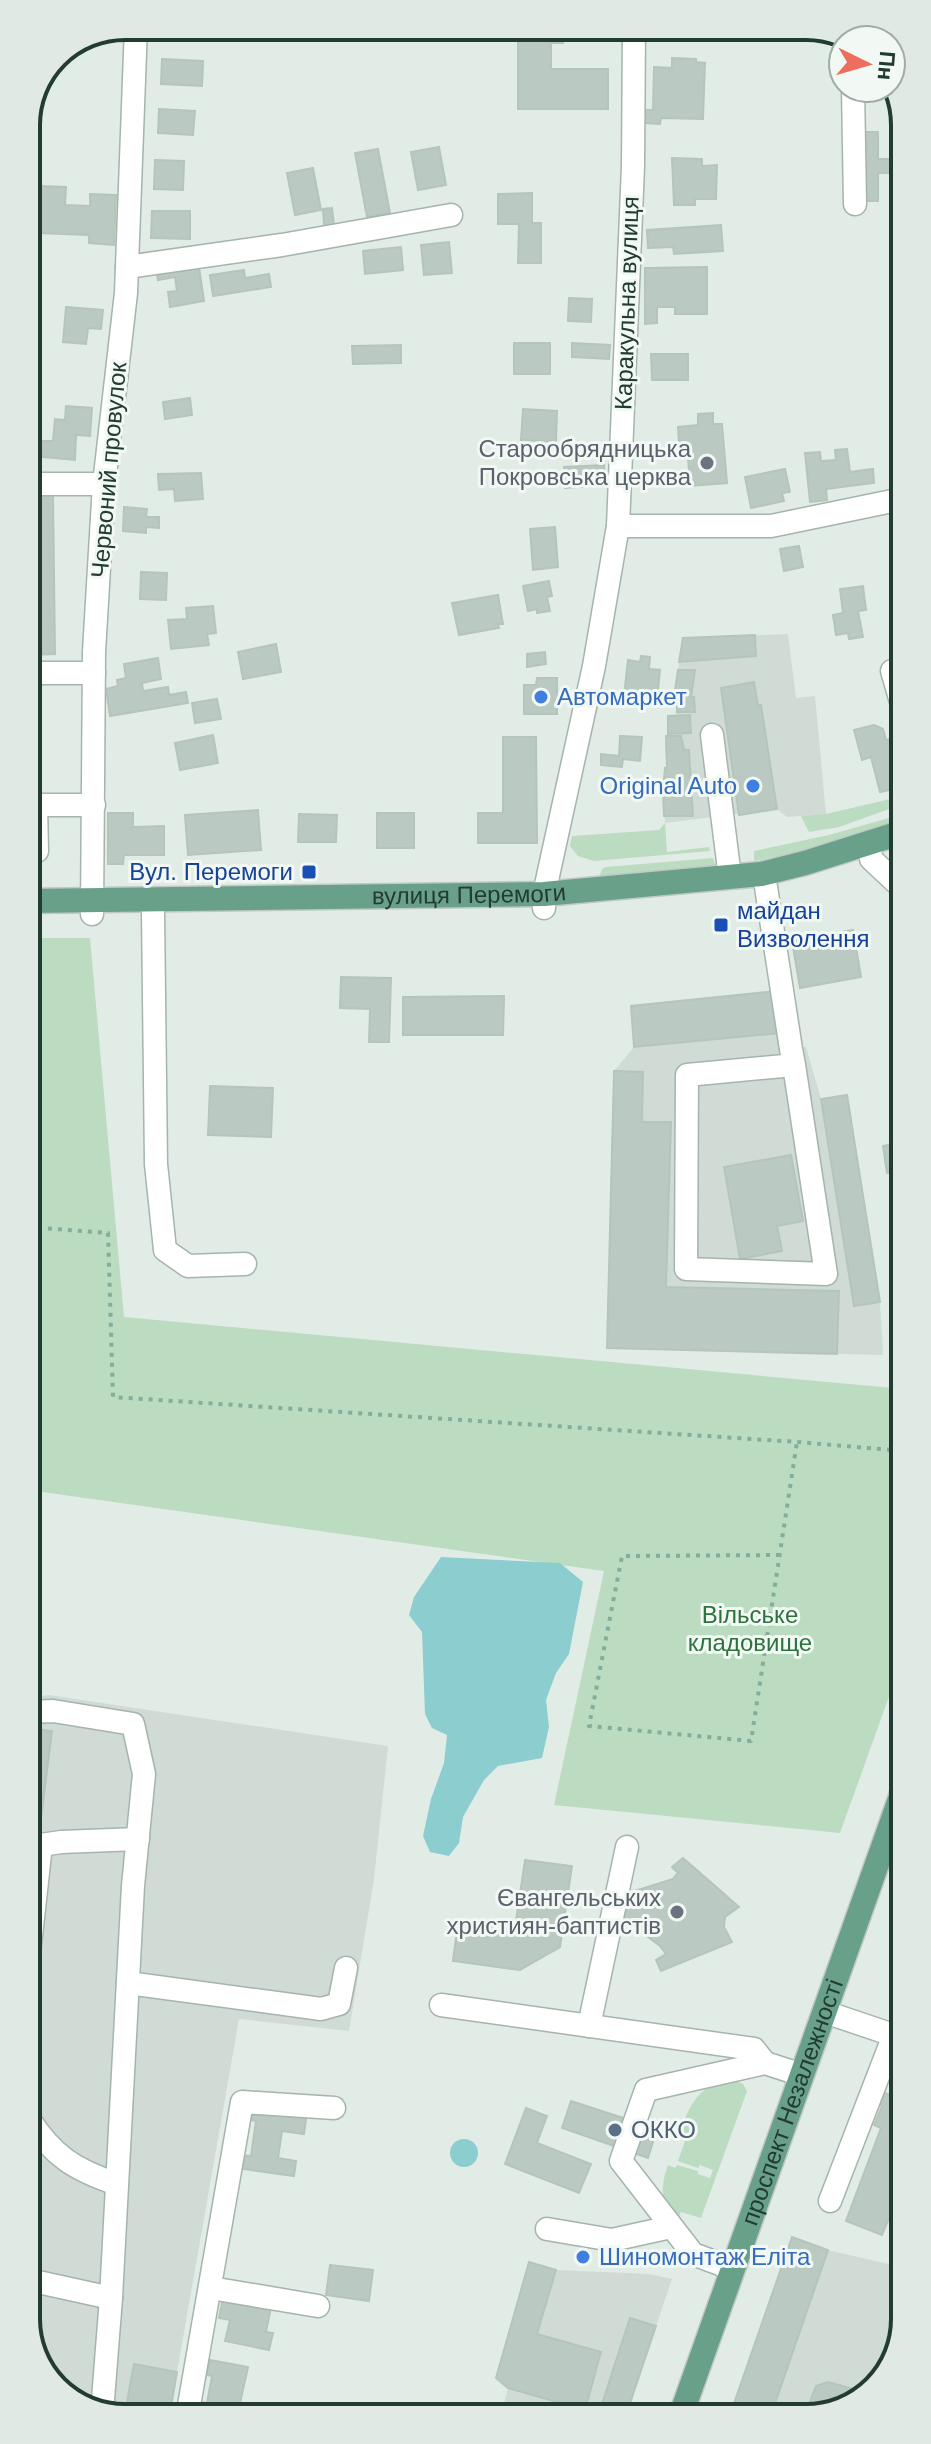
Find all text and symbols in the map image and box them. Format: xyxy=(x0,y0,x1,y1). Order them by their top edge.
north arrow xyxy=(827,24,907,104)
text: Пн xyxy=(873,50,900,81)
street label: Каракульна вулиця xyxy=(609,196,644,410)
street label: Червоний провулок xyxy=(86,360,131,579)
place label: Старообрядницька Покровська церква xyxy=(478,435,692,490)
marker: Старообрядницька Покровська церква xyxy=(698,454,716,472)
place label: Автомаркет xyxy=(557,683,687,710)
marker: Автомаркет xyxy=(532,688,550,706)
place label: Original Auto xyxy=(600,772,737,799)
marker: Original Auto xyxy=(744,777,762,795)
place label: Вул. Перемоги xyxy=(129,858,293,885)
marker: Вул. Перемоги xyxy=(300,863,318,881)
street label: вулиця Перемоги xyxy=(372,878,567,909)
place label: майдан Визволення xyxy=(737,897,870,952)
marker: майдан Визволення xyxy=(712,916,730,934)
park label: Вільське кладовище xyxy=(688,1601,812,1656)
place label: Євангельських християн-баптистів xyxy=(447,1884,661,1939)
marker: Євангельських християн-баптистів xyxy=(668,1903,686,1921)
street label: проспект Незалежності xyxy=(736,1975,848,2229)
place label: ОККО xyxy=(631,2116,696,2143)
marker: ОККО xyxy=(606,2121,624,2139)
place label: Шиномонтаж Еліта xyxy=(599,2243,811,2270)
marker: Шиномонтаж Еліта xyxy=(574,2248,592,2266)

